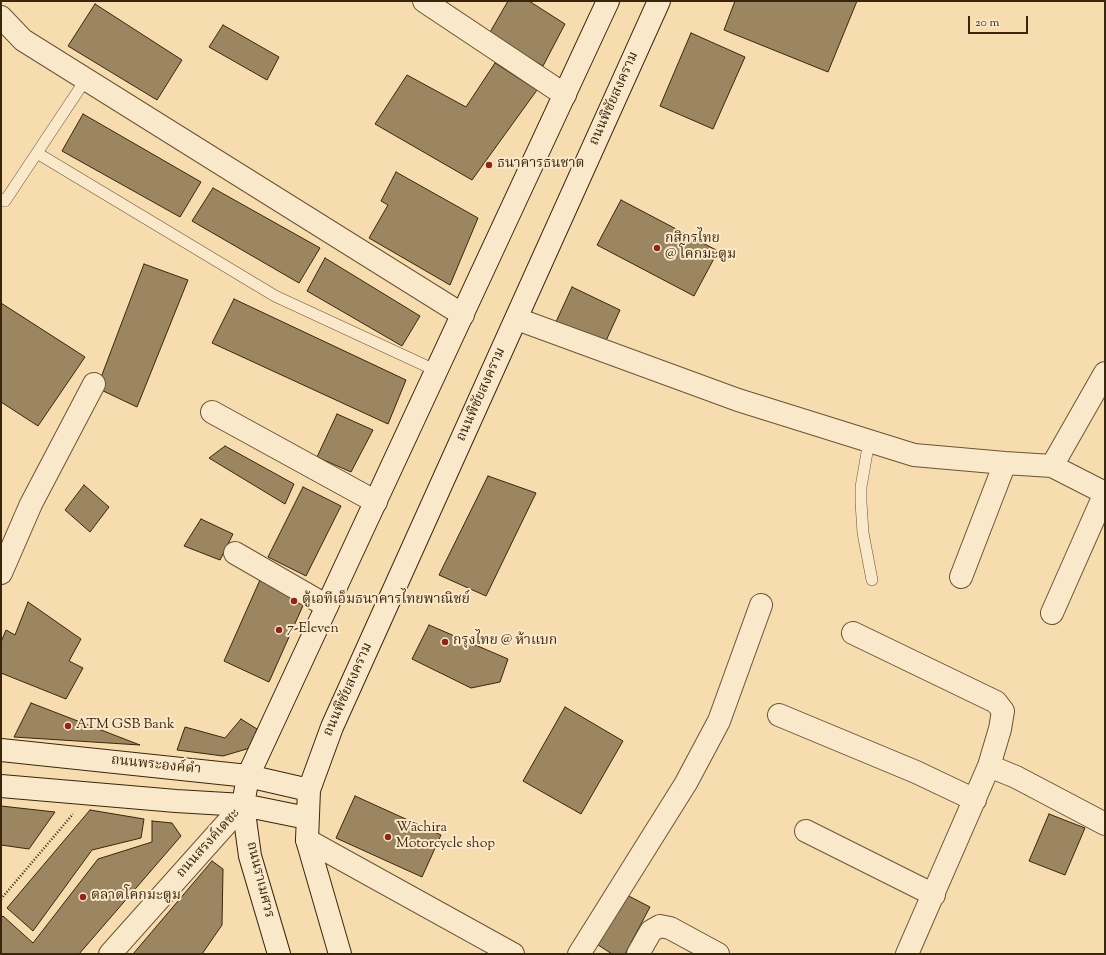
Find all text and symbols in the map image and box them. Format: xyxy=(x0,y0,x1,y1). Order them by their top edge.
scale bar xyxy=(970,8,1030,34)
text: 20 m xyxy=(975,14,999,32)
street label: ถนนพิชัยสงคราม xyxy=(587,49,643,149)
place label: ธนาคารธนชาต xyxy=(497,157,584,173)
marker: ธนาคารธนชาต xyxy=(484,160,494,170)
place label: กสิกรไทย @ โคกมะตูม xyxy=(665,232,736,264)
marker: กสิกรไทย @ โคกมะตูม xyxy=(652,243,662,253)
street label: ถนนพิชัยสงคราม xyxy=(454,345,510,445)
place label: ตู้เอทีเอ็มธนาคารไทยพาณิชย์ xyxy=(302,593,470,609)
marker: ตู้เอทีเอ็มธนาคารไทยพาณิชย์ xyxy=(289,596,299,606)
place label: 7-Eleven xyxy=(287,622,339,638)
marker: 7-Eleven xyxy=(274,625,284,635)
place label: กรุงไทย @ ห้าแบก xyxy=(453,634,557,650)
marker: กรุงไทย @ ห้าแบก xyxy=(440,637,450,647)
street label: ถนนพิชัยสงคราม xyxy=(321,640,377,740)
place label: ATM GSB Bank xyxy=(76,718,175,734)
marker: ATM GSB Bank xyxy=(63,721,73,731)
street label: ถนนพระองค์ดำ xyxy=(110,753,202,779)
street label: ถนนสรงค์เดชะ xyxy=(174,806,244,882)
place label: Wachira Motorcycle shop xyxy=(396,821,495,854)
marker: Wachira Motorcycle shop xyxy=(383,832,393,842)
street label: ถนนราเมศวร xyxy=(241,840,277,920)
place label: ตลาดโคกมะตูม xyxy=(91,889,181,905)
marker: ตลาดโคกมะตูม xyxy=(78,892,88,902)

